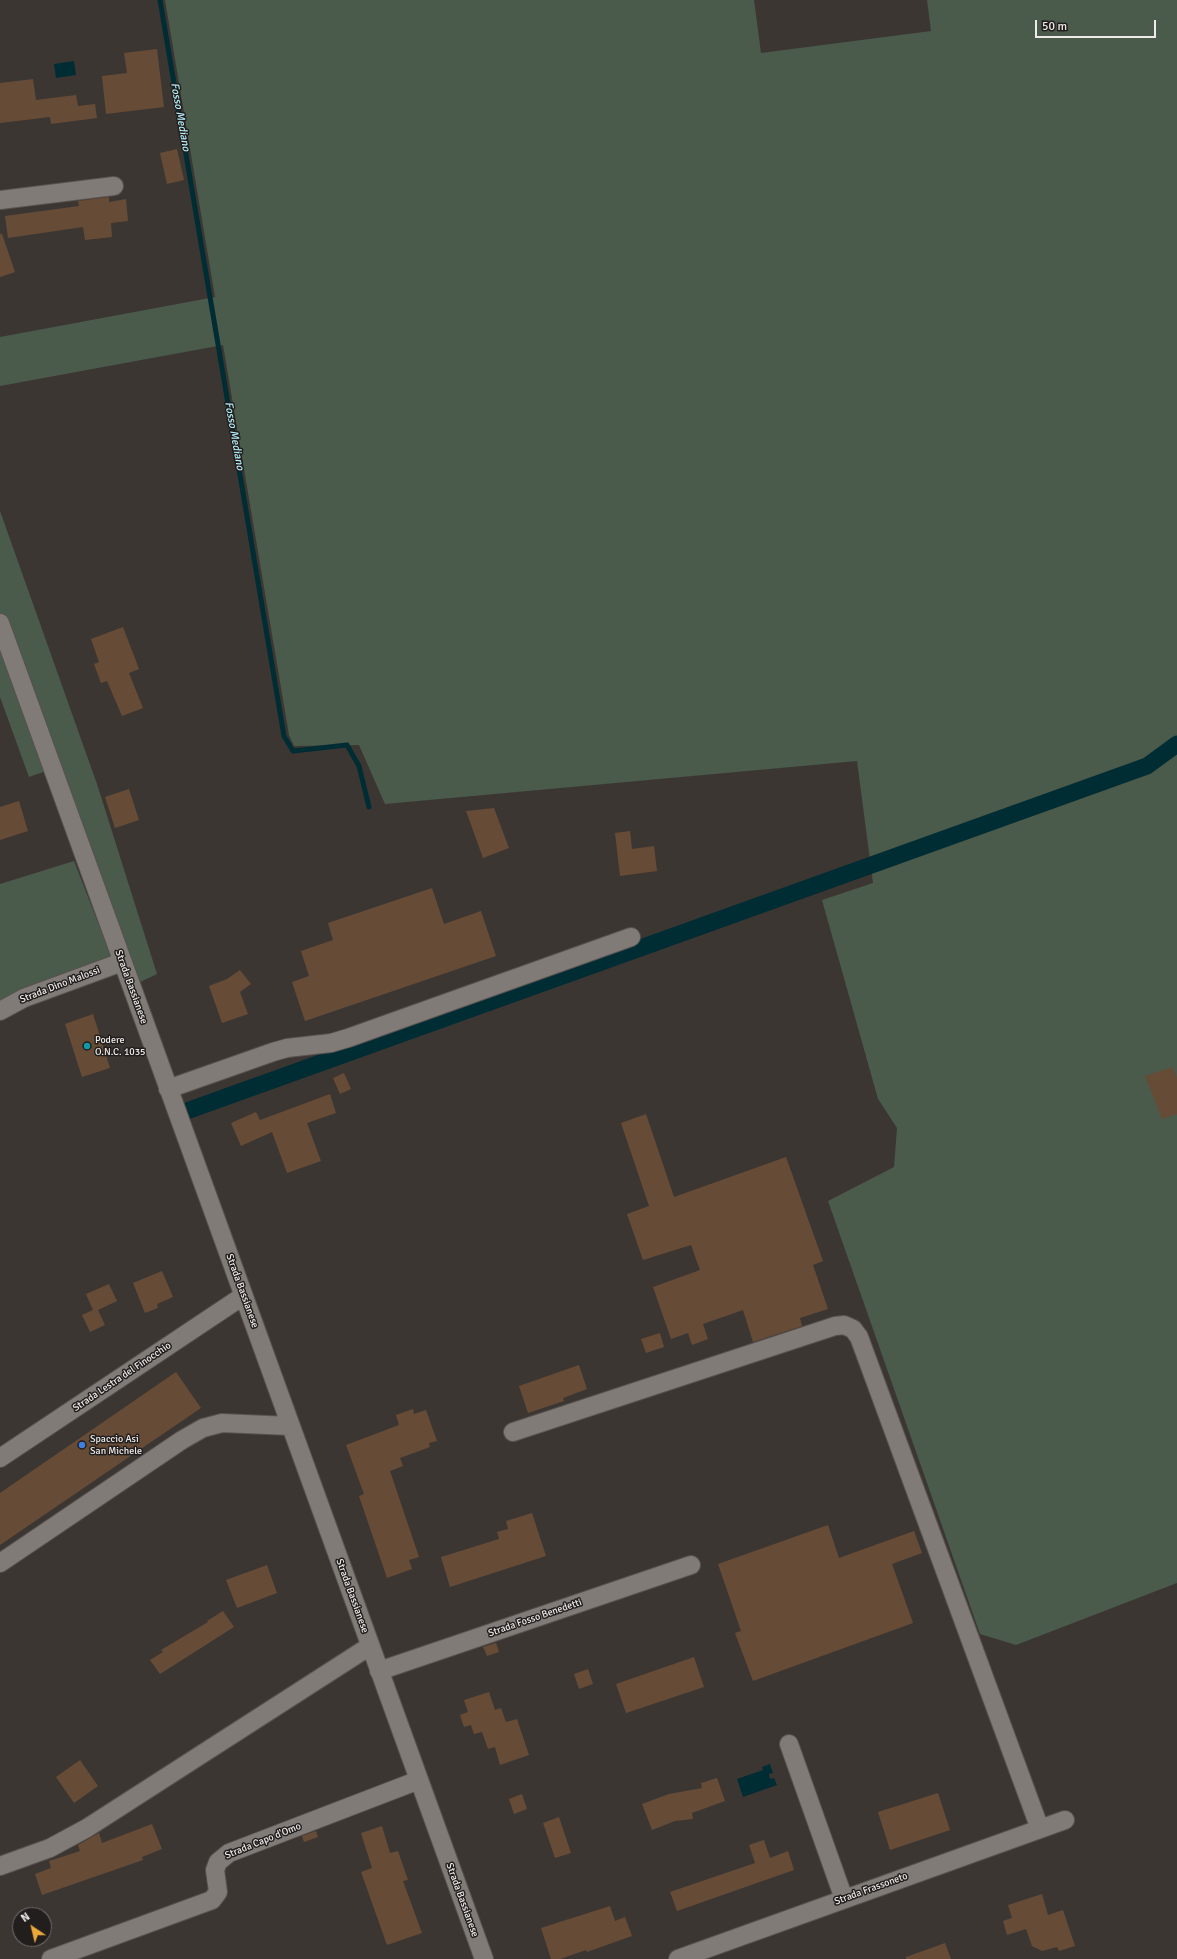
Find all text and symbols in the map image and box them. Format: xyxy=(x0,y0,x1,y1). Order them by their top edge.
scale bar xyxy=(1037,12,1158,38)
text: 50 m xyxy=(1042,19,1067,34)
water label: Fosso Mediano xyxy=(167,82,193,152)
water label: Fosso Mediano xyxy=(221,401,247,471)
street label: Strada Bassianese xyxy=(112,948,150,1026)
street label: Strada Dino Malossi xyxy=(18,964,102,1006)
place label: Podere O.N.C. 1035 xyxy=(95,1034,146,1058)
marker: Podere O.N.C. 1035 xyxy=(82,1041,92,1051)
street label: Strada Bassianese xyxy=(223,1252,261,1330)
street label: Strada Lestra del Finocchio xyxy=(71,1340,173,1414)
place label: Spaccio Asi San Michele xyxy=(90,1433,142,1456)
marker: Spaccio Asi San Michele xyxy=(77,1440,87,1450)
street label: Strada Bassianese xyxy=(333,1557,371,1635)
street label: Strada Fosso Benedetti xyxy=(487,1596,583,1640)
street label: Strada Capo d'Omo xyxy=(223,1820,303,1862)
street label: Strada Bassianese xyxy=(443,1861,481,1939)
street label: Strada Frassoneto xyxy=(833,1870,909,1908)
north arrow xyxy=(12,1907,52,1947)
text: N xyxy=(19,1910,32,1925)

